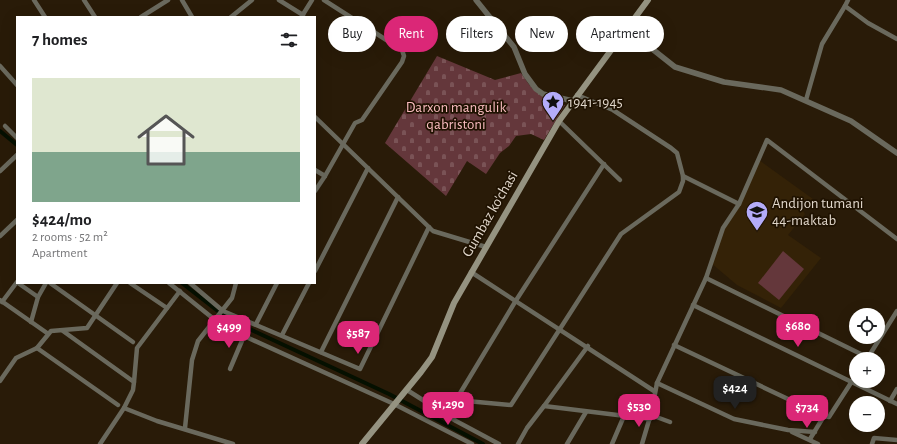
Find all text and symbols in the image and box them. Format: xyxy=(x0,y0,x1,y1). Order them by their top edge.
chip: Buy xyxy=(328,16,376,52)
chip: Rent xyxy=(384,16,438,52)
chip: Filters xyxy=(446,16,507,52)
chip: New xyxy=(515,16,568,52)
chip: Apartment xyxy=(576,16,664,52)
icon: filters xyxy=(278,29,300,51)
text: 7 homes xyxy=(32,31,88,48)
place icon: 1941-1945 xyxy=(540,89,566,122)
place label: 1941-1945 xyxy=(568,95,623,110)
park label: Darxon mangulik qabristoni xyxy=(406,100,506,132)
icon: home xyxy=(130,104,202,176)
street label: Gumbaz ko'chasi xyxy=(459,169,521,259)
place label: Andijon tumani 44-maktab xyxy=(772,196,864,228)
school or university icon: Andijon tumani 44-maktab xyxy=(744,199,770,232)
text: $424/mo xyxy=(32,211,92,228)
text: 2 rooms · 52 m² xyxy=(32,231,108,244)
text: Apartment xyxy=(32,247,87,260)
map controls xyxy=(849,308,885,432)
button: locate xyxy=(849,308,885,344)
pin: $680 xyxy=(774,314,822,348)
pin: $499 xyxy=(205,315,253,349)
text: $680 xyxy=(785,320,811,333)
text: $499 xyxy=(217,321,241,334)
pin: $587 xyxy=(334,321,382,355)
text: $587 xyxy=(346,327,370,340)
button: + xyxy=(849,352,885,388)
pin: $424 xyxy=(711,376,759,410)
text: $424 xyxy=(722,382,748,395)
pin: $1,290 xyxy=(415,392,481,426)
pin: $530 xyxy=(615,394,663,428)
pin: $734 xyxy=(783,395,831,429)
button: − xyxy=(849,396,885,432)
text: $1,290 xyxy=(432,398,464,411)
text: $530 xyxy=(627,400,651,413)
text: $734 xyxy=(795,401,819,414)

